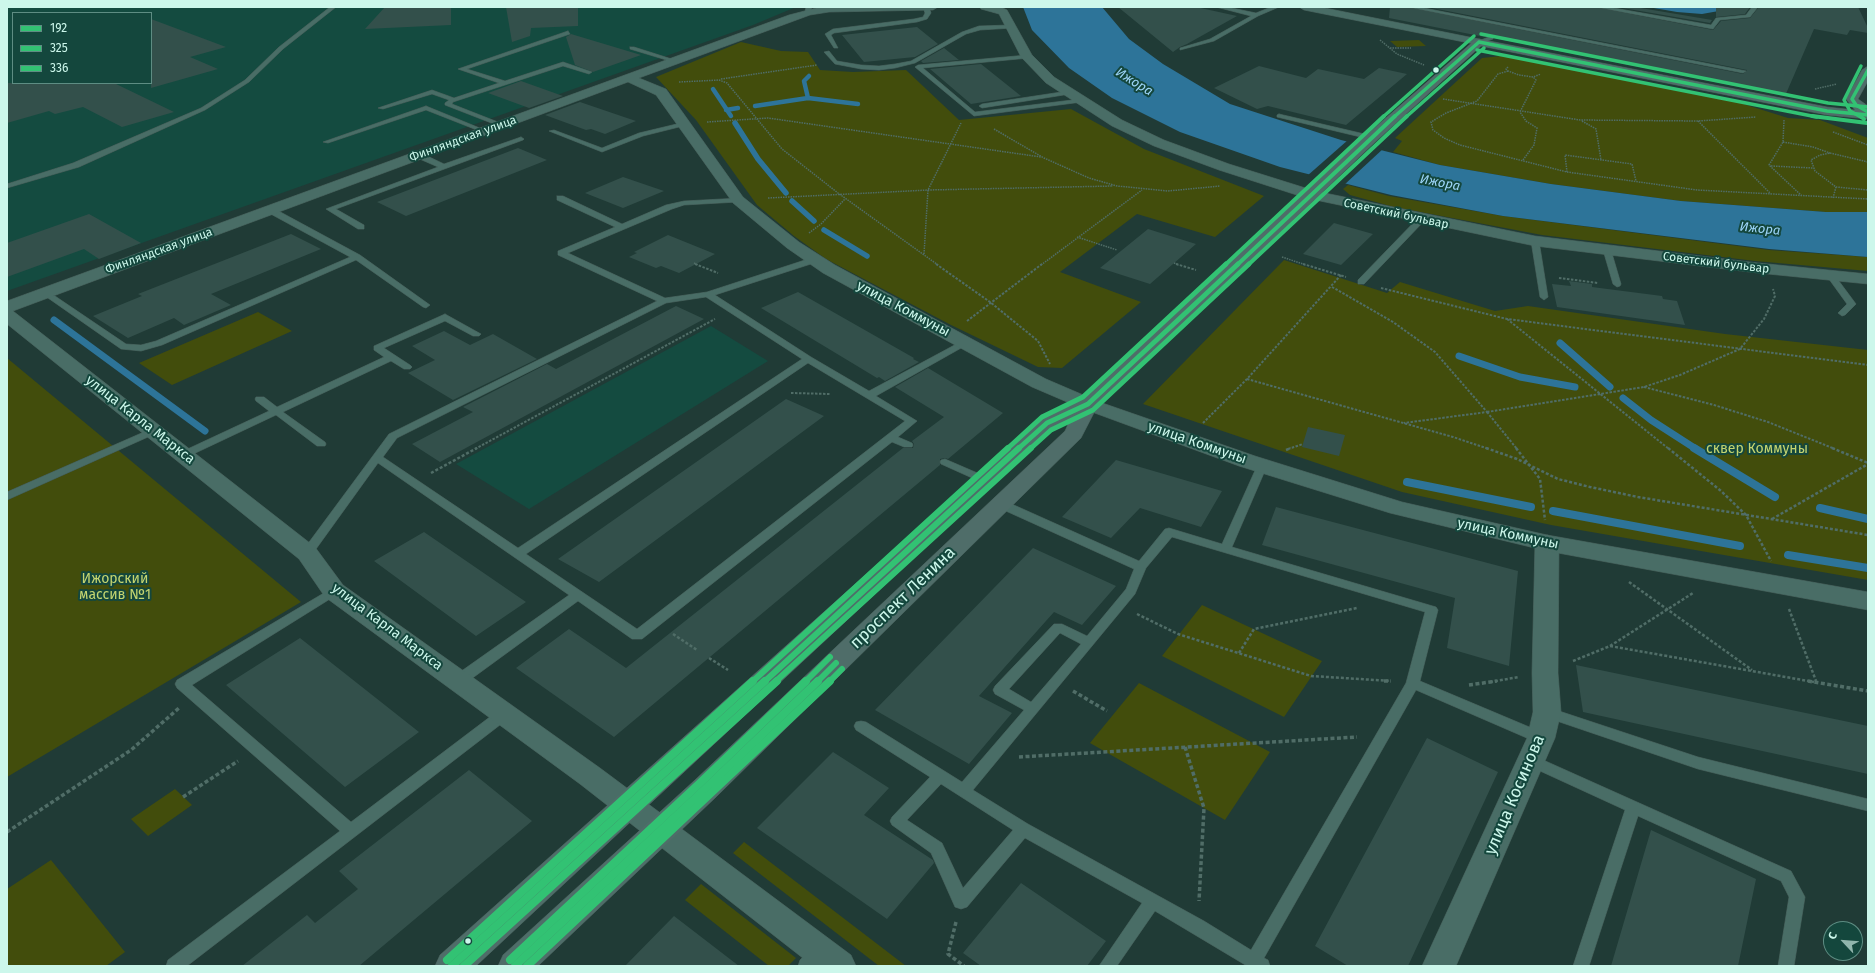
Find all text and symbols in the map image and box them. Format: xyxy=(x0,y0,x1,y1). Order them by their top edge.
legend xyxy=(12,12,152,84)
text: 192 xyxy=(50,21,67,35)
text: 325 xyxy=(50,41,68,55)
text: 336 xyxy=(50,61,68,75)
water label: Ижора xyxy=(1113,65,1155,99)
unlabelled marker xyxy=(1431,65,1441,75)
street label: Финляндская улица xyxy=(407,113,519,165)
water label: Ижора xyxy=(1418,171,1462,195)
street label: Советский бульвар xyxy=(1342,196,1450,232)
water label: Ижора xyxy=(1739,219,1781,239)
street label: Финляндская улица xyxy=(103,225,215,277)
street label: Советский бульвар xyxy=(1662,249,1770,277)
street label: улица Коммуны xyxy=(854,277,952,341)
street label: улица Карла Маркса xyxy=(82,372,198,468)
street label: улица Коммуны xyxy=(1146,418,1248,468)
park label: сквер Коммуны xyxy=(1706,441,1808,457)
street label: улица Коммуны xyxy=(1456,515,1560,553)
street label: проспект Ленина xyxy=(846,543,960,653)
park label: Ижорский массив №1 xyxy=(79,571,151,604)
street label: улица Карла Маркса xyxy=(328,580,446,674)
street label: улица Косинова xyxy=(1480,732,1550,858)
north arrow xyxy=(1823,921,1863,961)
text: С xyxy=(1825,930,1840,942)
unlabelled marker xyxy=(463,936,473,946)

